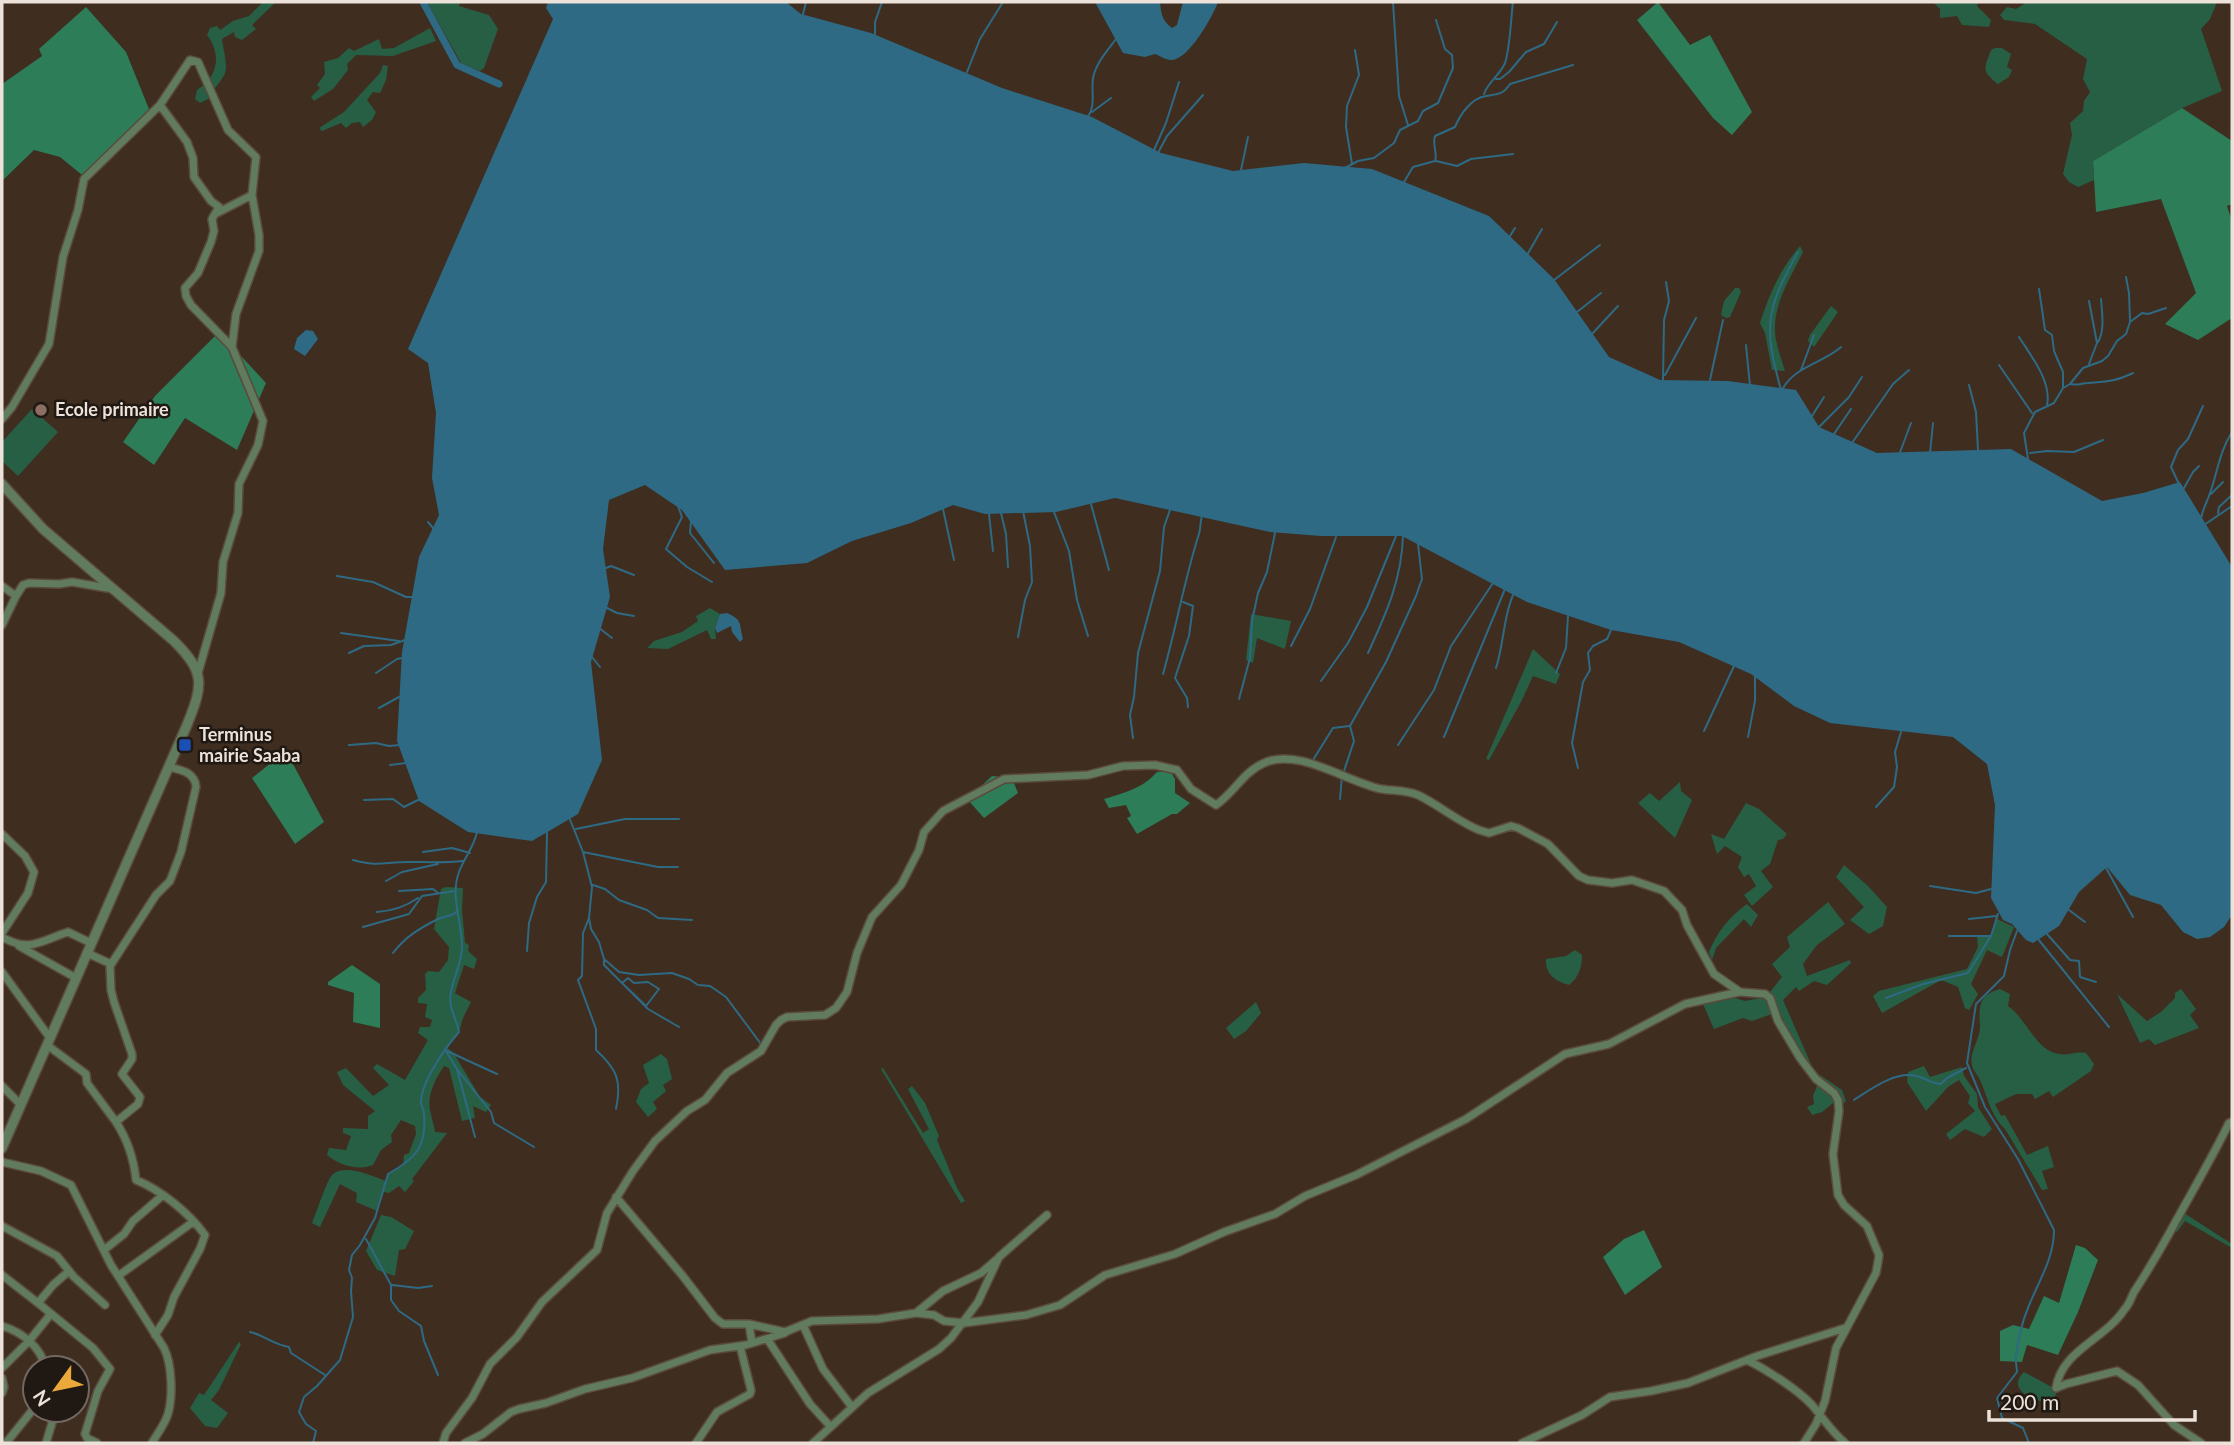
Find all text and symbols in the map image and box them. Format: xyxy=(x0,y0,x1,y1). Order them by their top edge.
place label: Ecole primaire xyxy=(55,398,169,420)
marker: Ecole primaire xyxy=(33,402,49,418)
place label: Terminus mairie Saaba xyxy=(199,723,300,766)
marker: Terminus mairie Saaba xyxy=(177,737,193,753)
north arrow xyxy=(21,1354,91,1424)
scale bar xyxy=(1989,1378,2196,1422)
text: N xyxy=(28,1386,55,1411)
text: 200 m xyxy=(2000,1389,2059,1414)

